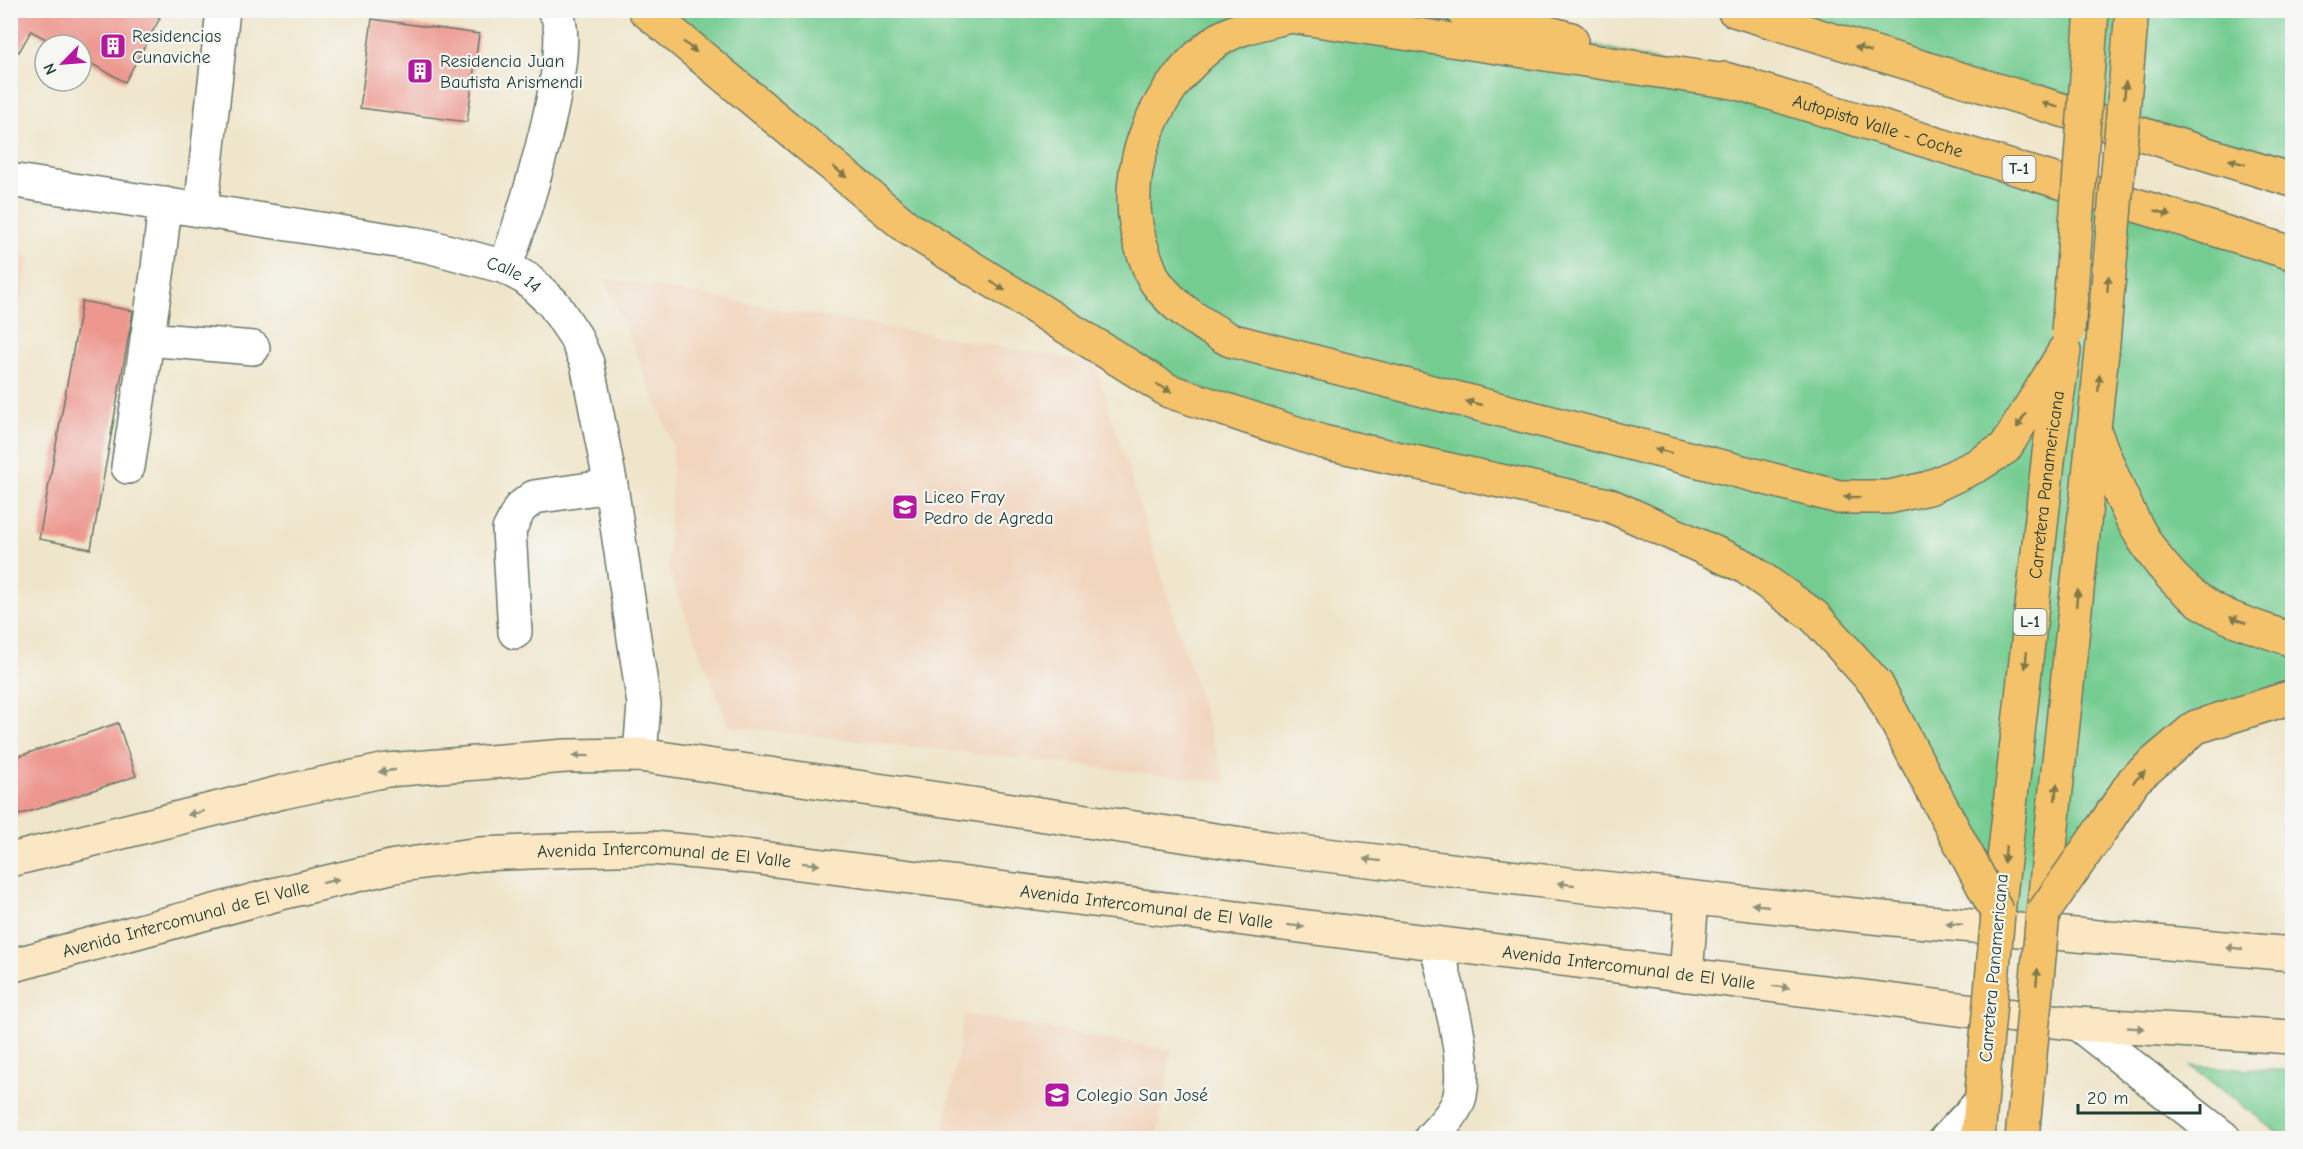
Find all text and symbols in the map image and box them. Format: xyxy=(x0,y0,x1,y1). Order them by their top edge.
place label: Residencias Cunaviche xyxy=(132,26,221,68)
building icon: Residencias Cunaviche xyxy=(98,31,128,61)
north arrow xyxy=(33,33,93,93)
one-way arrow xyxy=(682,41,698,54)
one-way arrow xyxy=(1854,44,1872,53)
place label: Residencia Juan Bautista Arismendi xyxy=(440,51,583,93)
building icon: Residencia Juan Bautista Arismendi xyxy=(405,56,435,86)
text: N xyxy=(40,60,61,77)
one-way arrow xyxy=(2120,81,2130,100)
street label: Autopista Valle - Coche xyxy=(1790,90,1966,162)
one-way arrow xyxy=(2041,100,2059,109)
road number: T-1 xyxy=(2002,156,2036,182)
one-way arrow xyxy=(2228,157,2246,167)
one-way arrow xyxy=(832,166,847,178)
one-way arrow xyxy=(2154,209,2172,218)
street label: Calle 14 xyxy=(484,252,546,297)
one-way arrow xyxy=(2103,275,2113,294)
one-way arrow xyxy=(990,280,1006,291)
one-way arrow xyxy=(2094,374,2104,393)
one-way arrow xyxy=(1155,382,1173,392)
street label: Carretera Panamericana xyxy=(2025,389,2069,580)
one-way arrow xyxy=(1465,397,1483,407)
one-way arrow xyxy=(2016,413,2027,429)
one-way arrow xyxy=(1654,446,1672,456)
place label: Liceo Fray Pedro de Agreda xyxy=(924,487,1053,529)
school or university icon: Liceo Fray Pedro de Agreda xyxy=(890,492,920,522)
one-way arrow xyxy=(1843,492,1862,502)
one-way arrow xyxy=(2072,589,2082,608)
road number: L-1 xyxy=(2014,609,2046,635)
one-way arrow xyxy=(2229,614,2247,624)
one-way arrow xyxy=(2021,651,2031,670)
one-way arrow xyxy=(572,751,591,761)
one-way arrow xyxy=(377,767,396,776)
one-way arrow xyxy=(2131,770,2146,784)
one-way arrow xyxy=(2051,782,2061,801)
one-way arrow xyxy=(187,809,206,819)
street label: Avenida Intercomunal de El Valle xyxy=(536,837,792,872)
one-way arrow xyxy=(2000,845,2010,864)
one-way arrow xyxy=(1363,856,1382,865)
one-way arrow xyxy=(801,859,820,869)
street label: Carretera Panamericana xyxy=(1975,873,2013,1063)
street label: Avenida Intercomunal de El Valle xyxy=(60,876,311,962)
one-way arrow xyxy=(322,876,340,886)
one-way arrow xyxy=(1556,879,1575,889)
street label: Avenida Intercomunal de El Valle xyxy=(1019,880,1274,933)
one-way arrow xyxy=(1750,900,1769,910)
one-way arrow xyxy=(1944,919,1963,929)
one-way arrow xyxy=(1287,921,1306,930)
street label: Avenida Intercomunal de El Valle xyxy=(1501,941,1757,994)
one-way arrow xyxy=(2225,943,2244,953)
one-way arrow xyxy=(2032,967,2042,986)
one-way arrow xyxy=(1772,982,1791,992)
one-way arrow xyxy=(2127,1023,2146,1032)
scale bar xyxy=(2078,1077,2200,1115)
school or university icon: Colegio San José xyxy=(1042,1080,1072,1110)
place label: Colegio San José xyxy=(1076,1085,1208,1106)
text: 20 m xyxy=(2087,1088,2128,1109)

